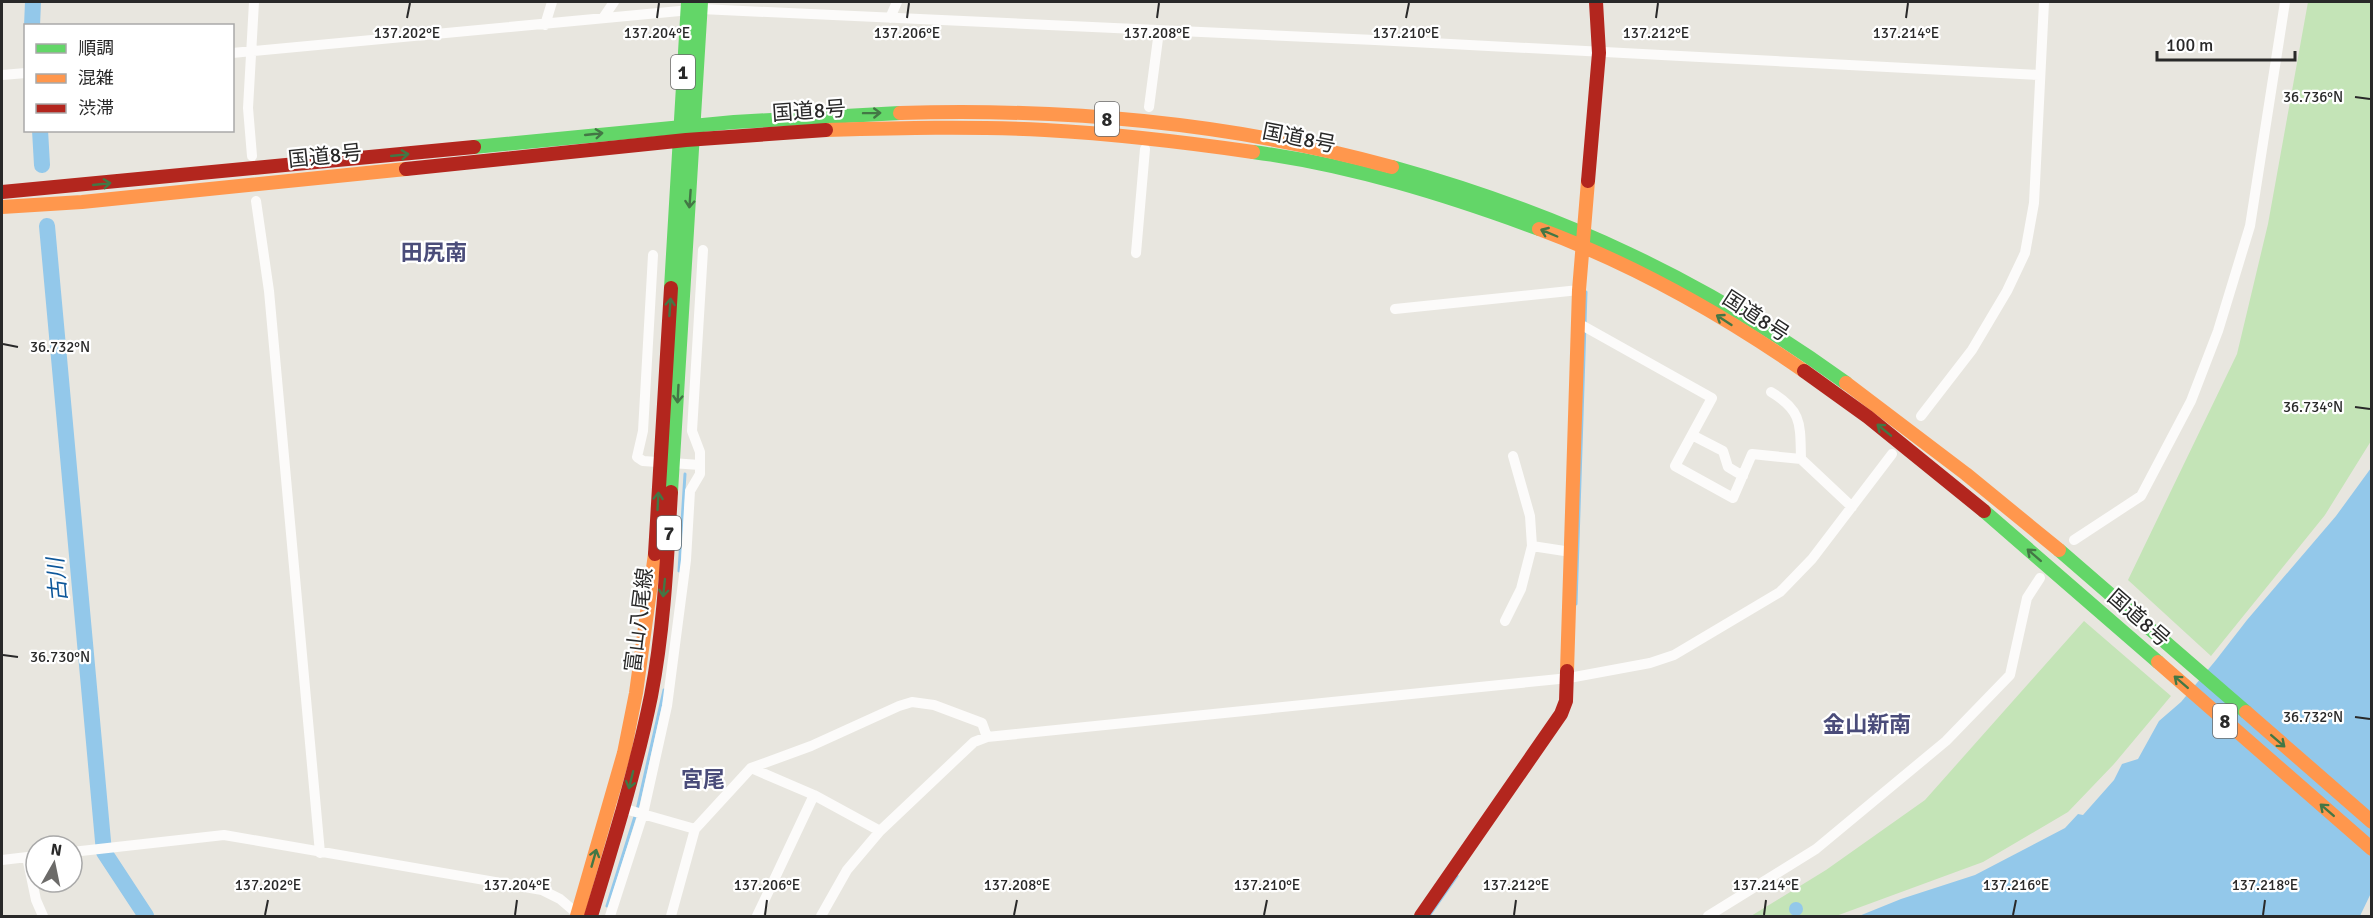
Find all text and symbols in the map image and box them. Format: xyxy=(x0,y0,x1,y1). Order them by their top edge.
legend xyxy=(24,24,234,132)
text: 137.202°E xyxy=(374,24,440,42)
text: 137.204°E xyxy=(624,24,690,42)
text: 137.206°E xyxy=(874,24,940,42)
text: 137.208°E xyxy=(1124,24,1190,42)
text: 137.210°E xyxy=(1373,24,1439,42)
text: 137.212°E xyxy=(1623,24,1689,42)
text: 137.214°E xyxy=(1873,24,1939,42)
scale bar xyxy=(2157,24,2295,62)
text: 100 m xyxy=(2166,34,2213,56)
text: 順調 xyxy=(78,37,114,59)
road number: 1 xyxy=(671,55,695,89)
text: 混雑 xyxy=(78,67,114,89)
text: 36.736°N xyxy=(2283,88,2343,106)
street label: 国道8号 xyxy=(771,95,847,127)
text: 渋滞 xyxy=(78,97,114,119)
road number: 8 xyxy=(1095,102,1119,136)
one-way arrow xyxy=(862,107,882,119)
street label: 国道8号 xyxy=(1260,118,1338,158)
one-way arrow xyxy=(584,129,604,140)
street label: 国道8号 xyxy=(287,139,363,173)
one-way arrow xyxy=(390,149,410,160)
one-way arrow xyxy=(91,178,111,189)
one-way arrow xyxy=(684,188,695,208)
one-way arrow xyxy=(1541,227,1559,239)
district label: 田尻南 xyxy=(401,239,467,266)
street label: 国道8号 xyxy=(1718,285,1794,347)
one-way arrow xyxy=(665,297,676,317)
one-way arrow xyxy=(1716,313,1733,325)
text: 36.732°N xyxy=(30,338,90,356)
one-way arrow xyxy=(672,383,683,403)
text: 36.734°N xyxy=(2283,398,2343,416)
one-way arrow xyxy=(1876,424,1892,437)
one-way arrow xyxy=(653,492,664,512)
road number: 7 xyxy=(657,516,681,550)
one-way arrow xyxy=(2027,548,2042,562)
water label: 古川 xyxy=(41,555,72,603)
street label: 富山八尾線 xyxy=(620,566,658,674)
one-way arrow xyxy=(658,578,669,598)
street label: 国道8号 xyxy=(2102,584,2176,652)
text: 36.730°N xyxy=(30,648,90,666)
one-way arrow xyxy=(2174,675,2189,689)
road number: 8 xyxy=(2213,704,2237,738)
text: 36.732°N xyxy=(2283,708,2343,726)
district label: 金山新南 xyxy=(1823,711,1911,738)
one-way arrow xyxy=(2270,734,2286,747)
district label: 宮尾 xyxy=(681,766,725,793)
one-way arrow xyxy=(625,770,637,789)
one-way arrow xyxy=(2320,804,2336,818)
north arrow xyxy=(24,834,84,894)
text: N xyxy=(49,839,63,861)
one-way arrow xyxy=(589,849,600,868)
text: 137.202°E xyxy=(235,876,301,894)
text: 137.204°E xyxy=(484,876,550,894)
text: 137.206°E xyxy=(734,876,800,894)
text: 137.208°E xyxy=(984,876,1050,894)
text: 137.210°E xyxy=(1234,876,1300,894)
text: 137.212°E xyxy=(1483,876,1549,894)
text: 137.214°E xyxy=(1733,876,1799,894)
text: 137.216°E xyxy=(1983,876,2049,894)
text: 137.218°E xyxy=(2232,876,2298,894)

